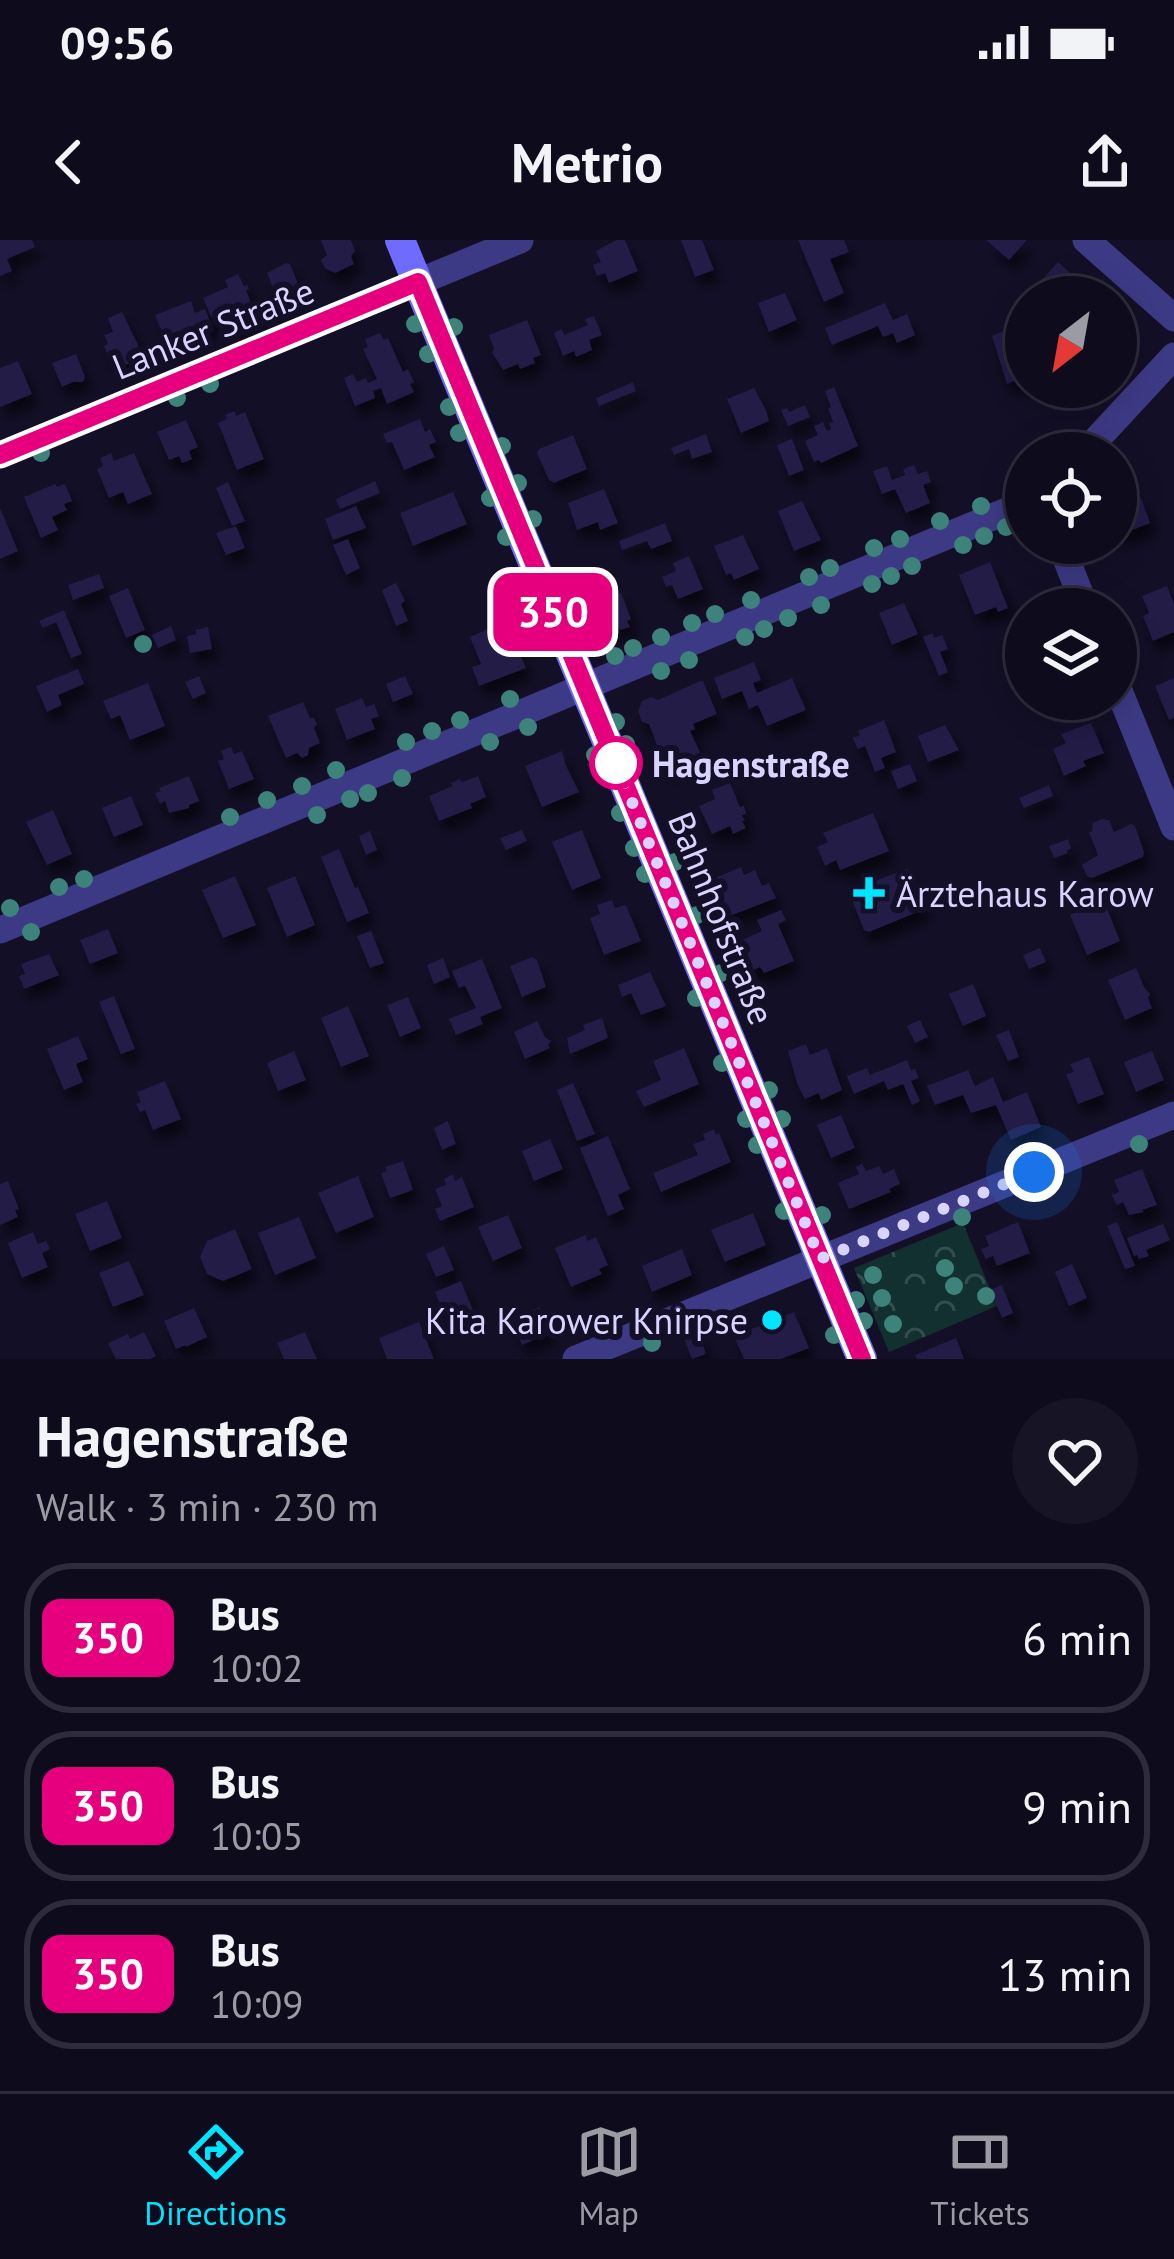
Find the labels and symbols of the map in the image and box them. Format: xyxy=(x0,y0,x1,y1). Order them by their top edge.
street label: Lanker Straße xyxy=(105,266,321,390)
north arrow xyxy=(1005,276,1137,408)
line badge: 350 xyxy=(484,573,622,651)
marker: Hagenstraße xyxy=(591,738,641,788)
place label: Hagenstraße xyxy=(652,740,850,787)
street label: Bahnhofstraße xyxy=(658,805,786,1031)
place label: Ärztehaus Karow xyxy=(896,870,1154,917)
marker: Ärztehaus Karow xyxy=(853,877,885,909)
your location xyxy=(1004,1142,1064,1202)
place label: Kita Karower Knirpse xyxy=(425,1297,748,1344)
marker: Kita Karower Knirpse xyxy=(759,1307,785,1333)

